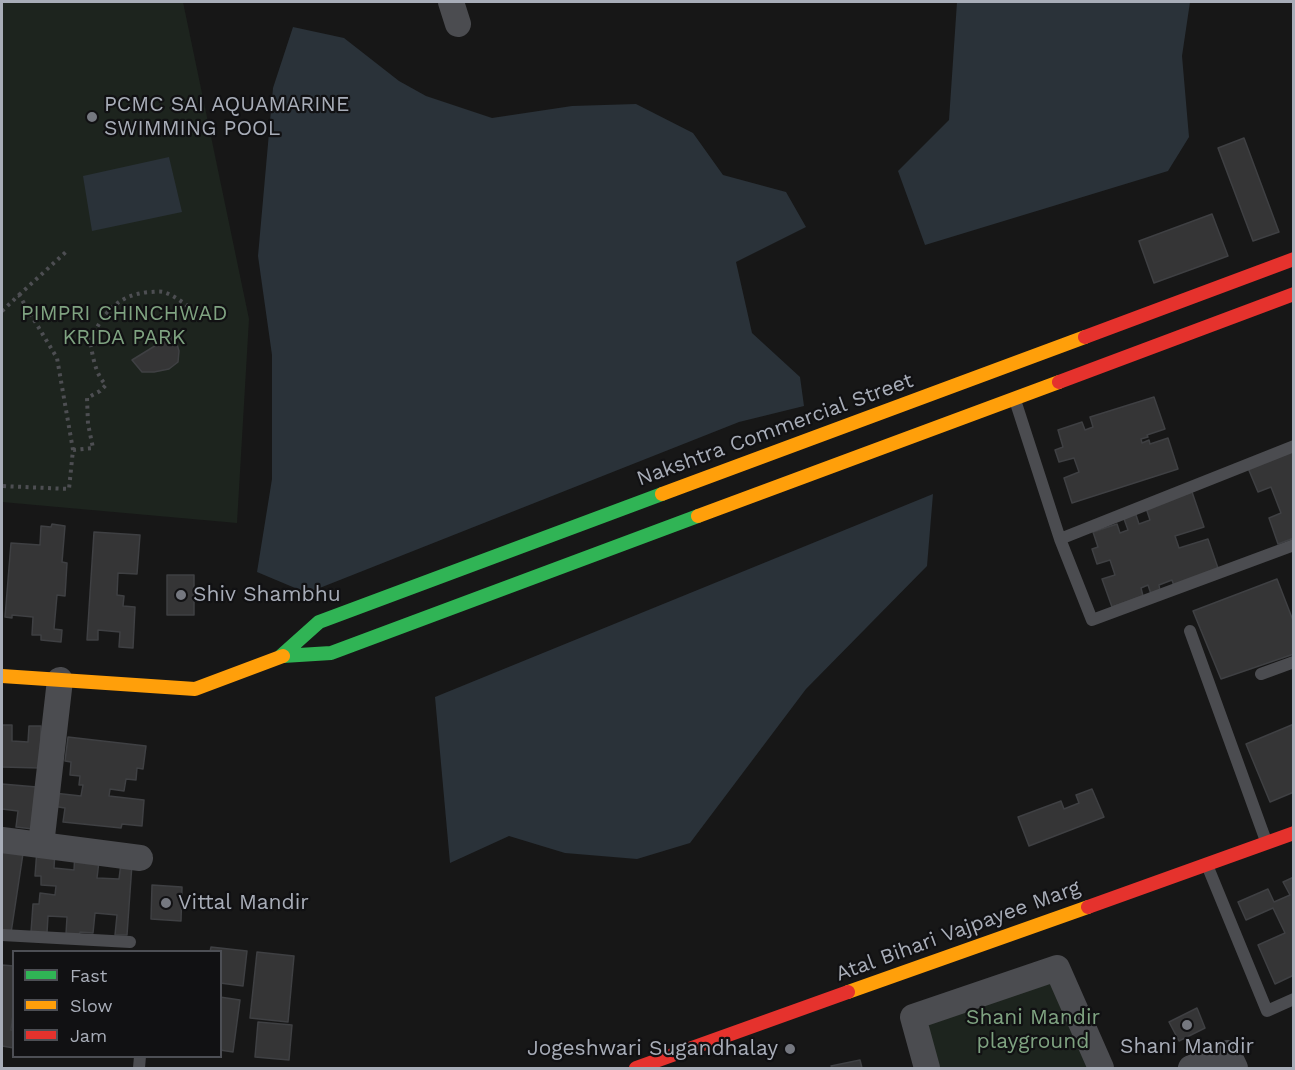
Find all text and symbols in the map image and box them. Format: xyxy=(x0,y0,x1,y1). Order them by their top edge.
place label: PCMC SAI AQUAMARINE SWIMMING POOL xyxy=(104,92,349,142)
marker: PCMC SAI AQUAMARINE SWIMMING POOL xyxy=(85,110,99,124)
park label: PIMPRI CHINCHWAD KRIDA PARK xyxy=(21,301,227,351)
street label: Nakshtra Commercial Street xyxy=(633,368,917,492)
place label: Shiv Shambhu xyxy=(193,582,341,608)
marker: Shiv Shambhu xyxy=(174,588,188,602)
street label: Atal Bihari Vajpayee Marg xyxy=(832,875,1084,987)
place label: Vittal Mandir xyxy=(178,890,309,916)
marker: Vittal Mandir xyxy=(159,896,173,910)
legend xyxy=(12,950,222,1058)
text: Fast xyxy=(70,965,107,986)
text: Slow xyxy=(70,995,113,1016)
park label: Shani Mandir playground xyxy=(966,1005,1100,1055)
marker: Shani Mandir xyxy=(1180,1018,1194,1032)
text: Jam xyxy=(70,1025,107,1046)
place label: Shani Mandir xyxy=(1120,1034,1254,1060)
place label: Jogeshwari Sugandhalay xyxy=(527,1036,778,1062)
marker: Jogeshwari Sugandhalay xyxy=(783,1042,797,1056)

